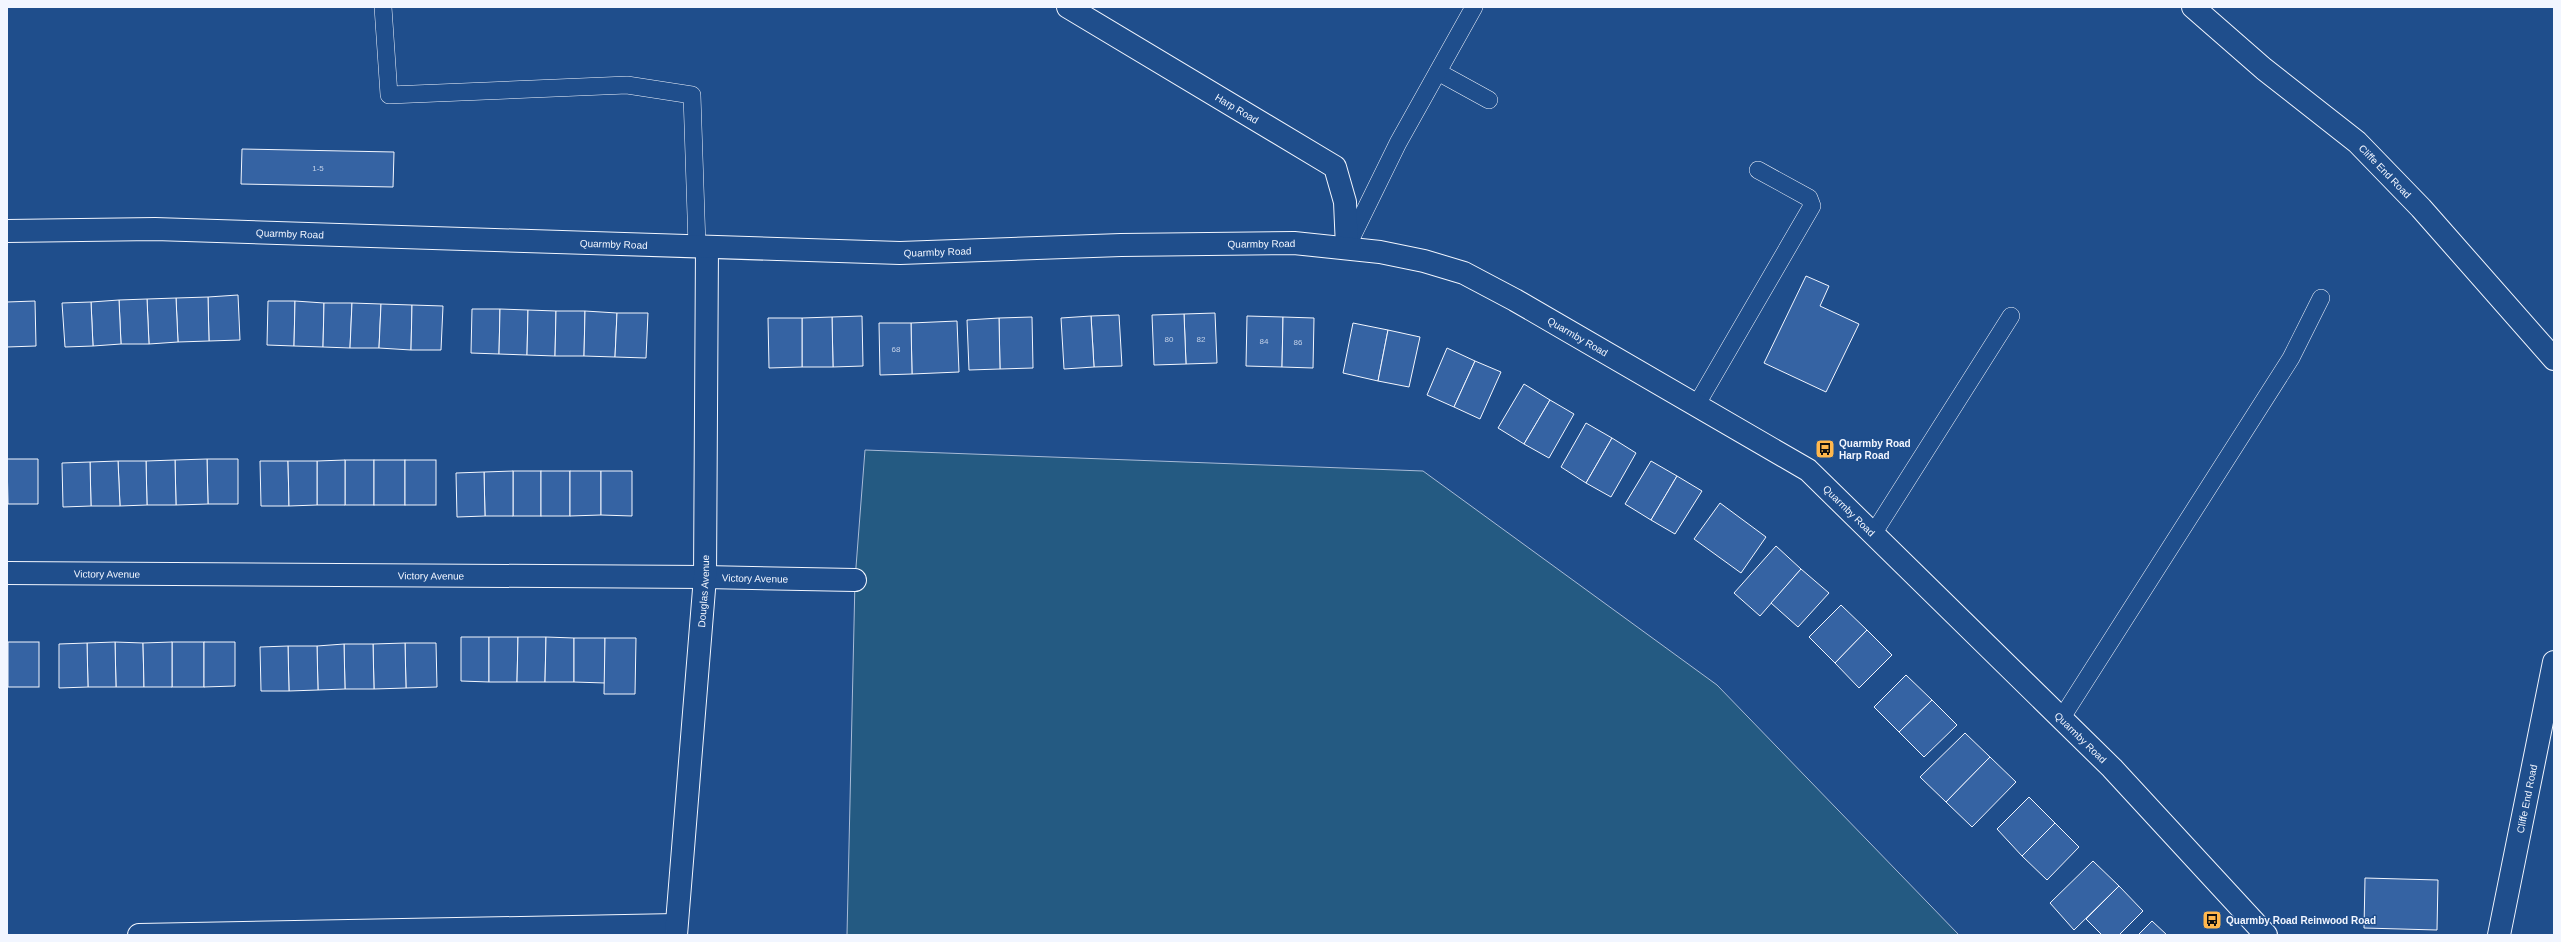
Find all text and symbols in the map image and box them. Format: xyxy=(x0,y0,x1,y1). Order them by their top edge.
street label: Harp Road xyxy=(1213,92,1260,126)
street label: Cliffe End Road xyxy=(2357,142,2413,200)
house number: 1-5 xyxy=(312,164,324,173)
street label: Quarmby Road xyxy=(256,227,324,240)
street label: Quarmby Road xyxy=(580,238,648,251)
street label: Quarmby Road xyxy=(1227,238,1295,250)
street label: Quarmby Road xyxy=(903,245,972,259)
street label: Quarmby Road xyxy=(1545,315,1610,359)
house number: 80 xyxy=(1165,335,1174,344)
house number: 82 xyxy=(1197,335,1206,344)
house number: 84 xyxy=(1260,337,1269,346)
house number: 86 xyxy=(1294,338,1303,347)
house number: 68 xyxy=(892,345,901,354)
bus stop icon: Quarmby Road Harp Road xyxy=(1814,438,1836,460)
place label: Quarmby Road Harp Road xyxy=(1839,438,1911,461)
street label: Quarmby Road xyxy=(1821,483,1877,539)
street label: Douglas Avenue xyxy=(696,554,711,628)
street label: Victory Avenue xyxy=(74,568,141,580)
street label: Victory Avenue xyxy=(398,570,465,582)
street label: Victory Avenue xyxy=(722,572,789,585)
street label: Quarmby Road xyxy=(2052,710,2108,765)
street label: Cliffe End Road xyxy=(2515,763,2539,834)
bus stop icon: Quarmby Road Reinwood Road xyxy=(2201,909,2223,931)
place label: Quarmby Road Reinwood Road xyxy=(2226,915,2376,926)

